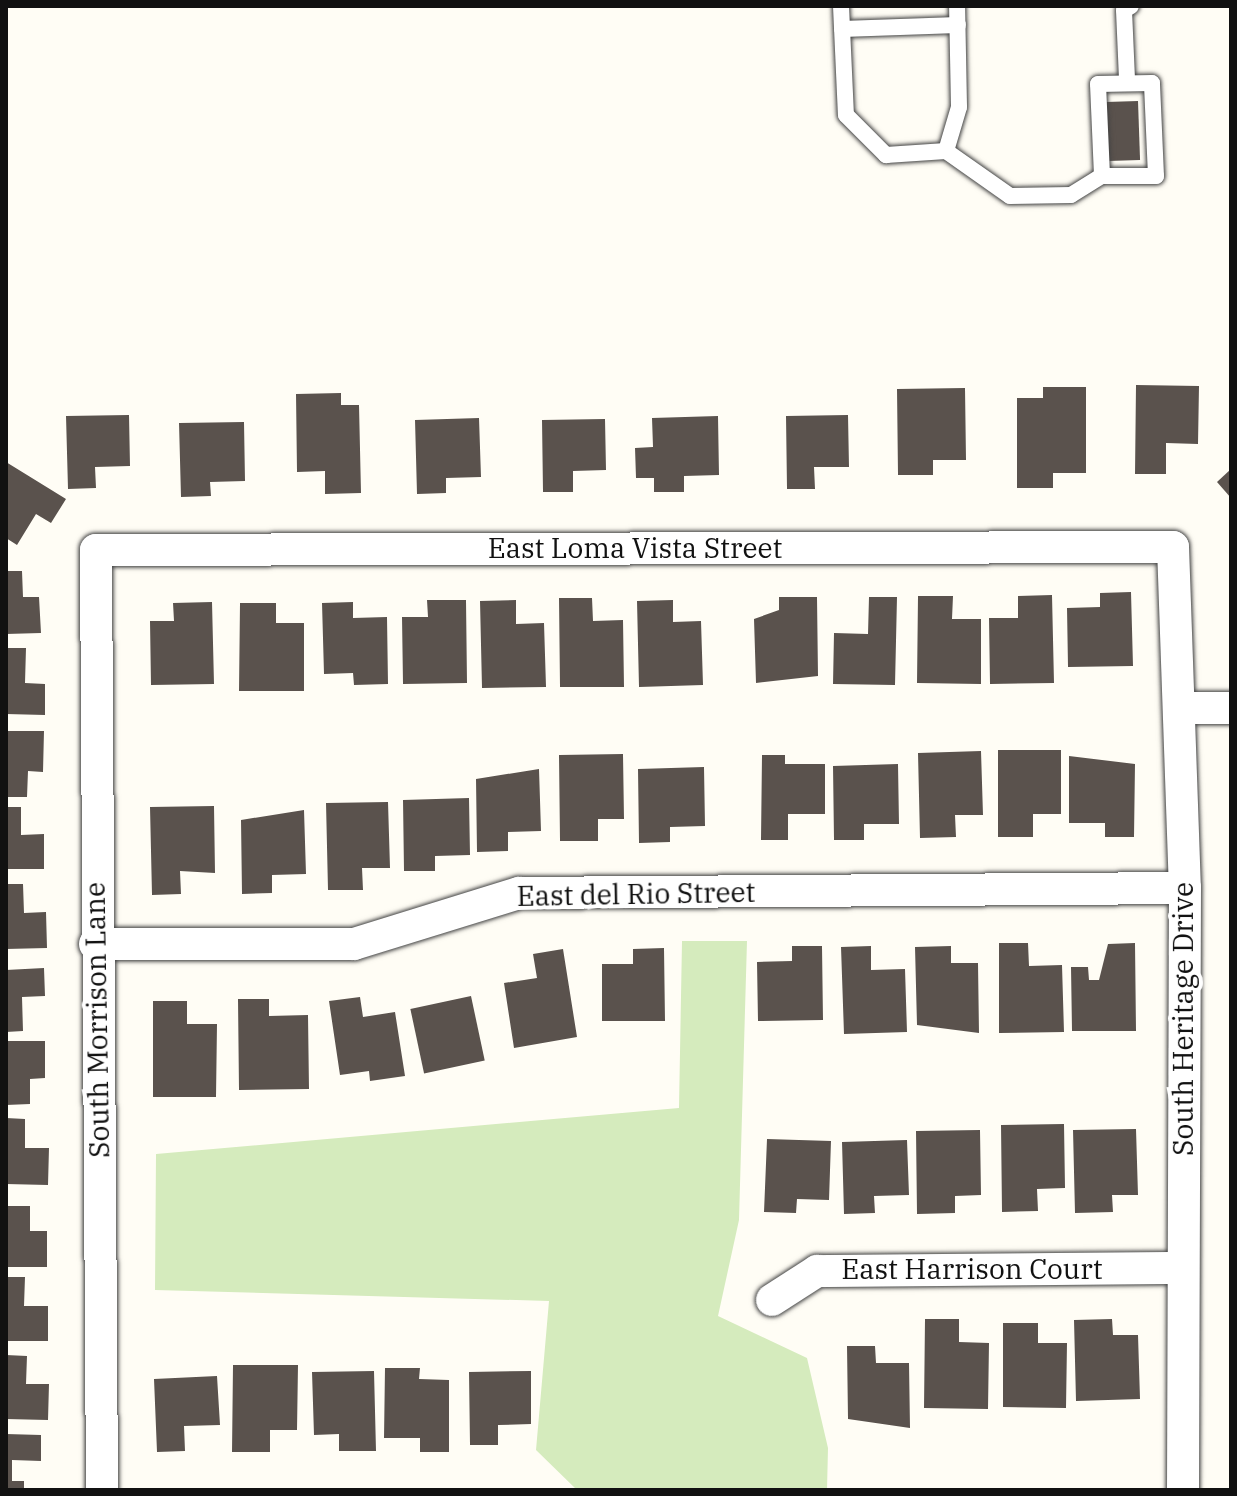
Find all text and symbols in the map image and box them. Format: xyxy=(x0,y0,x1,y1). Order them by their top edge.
street label: East Loma Vista Street xyxy=(488,531,782,565)
street label: East del Rio Street xyxy=(516,875,756,913)
street label: South Morrison Lane xyxy=(78,882,116,1158)
street label: South Heritage Drive xyxy=(1166,882,1200,1156)
street label: East Harrison Court xyxy=(841,1252,1103,1286)

